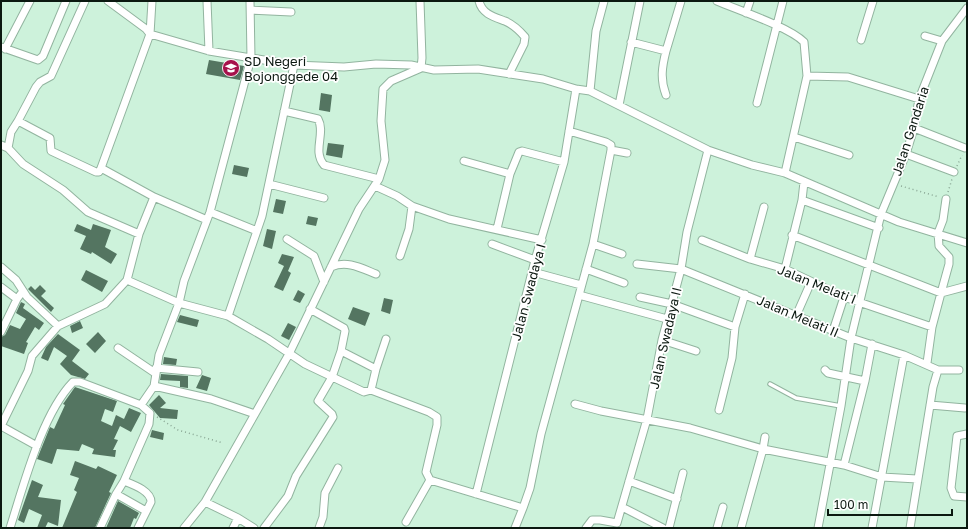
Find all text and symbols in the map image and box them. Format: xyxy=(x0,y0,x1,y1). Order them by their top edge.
place label: SD Negeri Bojonggede 04 xyxy=(244,53,338,84)
school or university icon: SD Negeri Bojonggede 04 xyxy=(221,58,241,78)
street label: Jalan Gandaria xyxy=(888,84,932,178)
street label: Jalan Swadaya I xyxy=(507,242,549,342)
street label: Jalan Melati I xyxy=(775,261,859,307)
street label: Jalan Swadaya II xyxy=(646,286,684,390)
street label: Jalan Melati II xyxy=(755,292,841,340)
scale bar xyxy=(828,491,952,517)
text: 100 m xyxy=(834,497,868,512)

